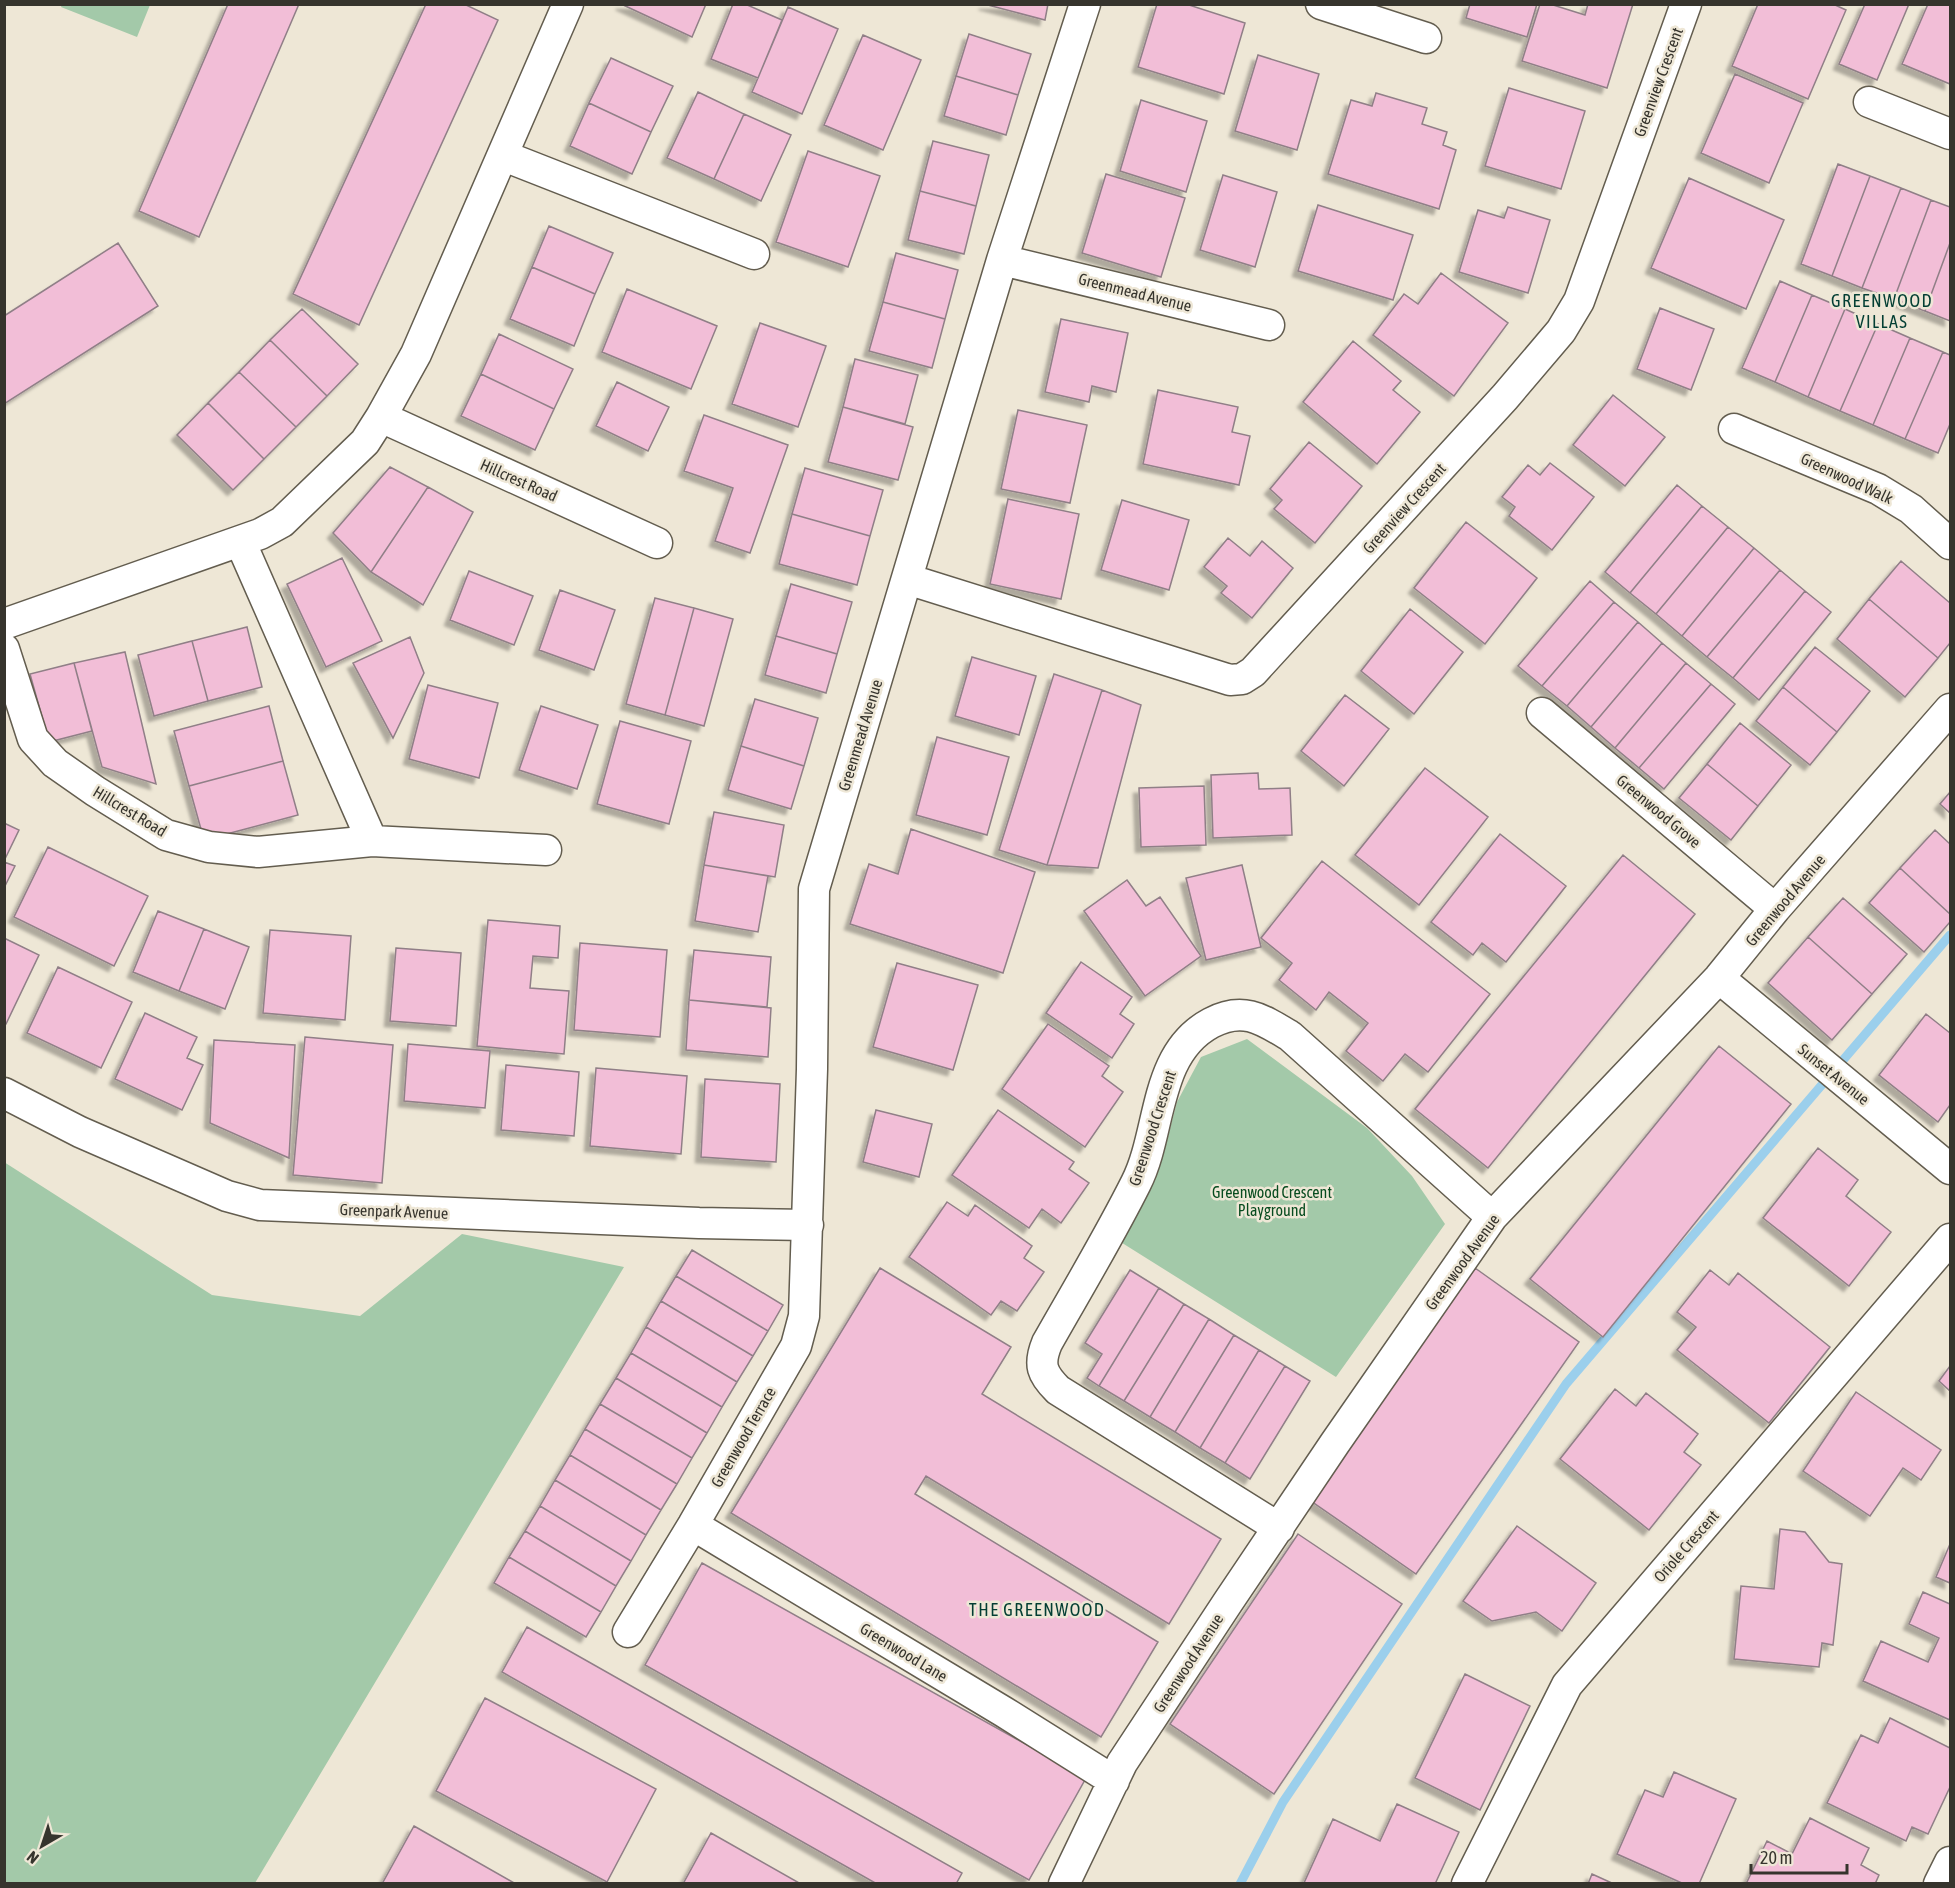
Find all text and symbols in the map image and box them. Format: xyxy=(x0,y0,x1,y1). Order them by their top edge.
street label: Greenview Crescent xyxy=(1630,25,1686,139)
street label: Greenmead Avenue xyxy=(1077,269,1193,315)
district label: GREENWOOD VILLAS xyxy=(1831,290,1933,332)
street label: Greenwood Walk xyxy=(1798,449,1896,507)
street label: Hillcrest Road xyxy=(478,455,560,505)
street label: Greenview Crescent xyxy=(1359,459,1449,557)
street label: Greenmead Avenue xyxy=(834,677,886,793)
street label: Greenwood Grove xyxy=(1613,771,1705,851)
street label: Hillcrest Road xyxy=(90,782,170,840)
street label: Greenwood Avenue xyxy=(1741,851,1829,949)
street label: Sunset Avenue xyxy=(1795,1040,1873,1108)
street label: Greenwood Crescent xyxy=(1125,1068,1179,1188)
park label: Greenwood Crescent Playground xyxy=(1212,1183,1332,1220)
street label: Greenpark Avenue xyxy=(339,1200,449,1223)
street label: Greenwood Avenue xyxy=(1421,1211,1503,1313)
street label: Greenwood Terrace xyxy=(707,1384,779,1490)
street label: Oriole Crescent xyxy=(1650,1506,1722,1586)
district label: THE GREENWOOD xyxy=(969,1599,1105,1620)
street label: Greenwood Avenue xyxy=(1149,1610,1227,1716)
street label: Greenwood Lane xyxy=(857,1619,951,1685)
north arrow xyxy=(12,1816,72,1876)
scale bar xyxy=(1751,1837,1847,1875)
text: 20 m xyxy=(1760,1847,1792,1868)
text: N xyxy=(23,1848,42,1868)

